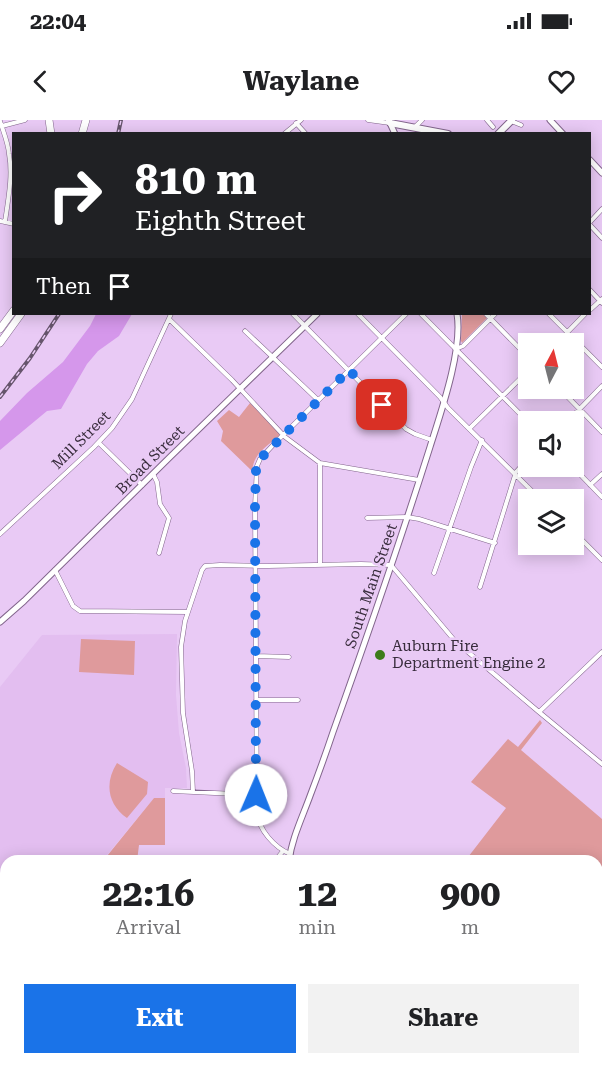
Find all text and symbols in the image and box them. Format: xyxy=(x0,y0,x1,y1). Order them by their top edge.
text: 22:04 xyxy=(30,9,86,34)
icon: back xyxy=(24,65,57,98)
text: Waylane xyxy=(243,65,359,97)
icon: heart xyxy=(545,65,578,98)
text: 810 m xyxy=(135,155,257,204)
icon: right xyxy=(36,156,114,234)
text: Eighth Street xyxy=(135,205,305,237)
icon: arrive xyxy=(103,270,136,303)
text: Then xyxy=(36,274,91,299)
north arrow xyxy=(518,333,584,399)
map controls xyxy=(518,333,584,555)
pin xyxy=(356,379,407,430)
icon: arrive xyxy=(365,388,398,421)
street label: Mill Street xyxy=(48,407,114,473)
button: sound xyxy=(518,411,584,477)
street label: Broad Street xyxy=(112,422,188,498)
button: layers xyxy=(518,489,584,555)
street label: South Main Street xyxy=(341,521,401,651)
place label: Auburn Fire Department Engine 2 xyxy=(392,637,545,672)
marker: Auburn Fire Department Engine 2 xyxy=(373,648,387,662)
position arrow xyxy=(224,763,288,827)
text: 22:16 xyxy=(103,873,194,915)
text: 12 xyxy=(297,873,337,915)
text: 900 xyxy=(440,873,500,915)
text: Arrival xyxy=(116,915,181,939)
text: min xyxy=(298,915,336,939)
text: m xyxy=(461,915,479,939)
button: Exit xyxy=(24,984,296,1053)
button: Share xyxy=(308,984,579,1053)

